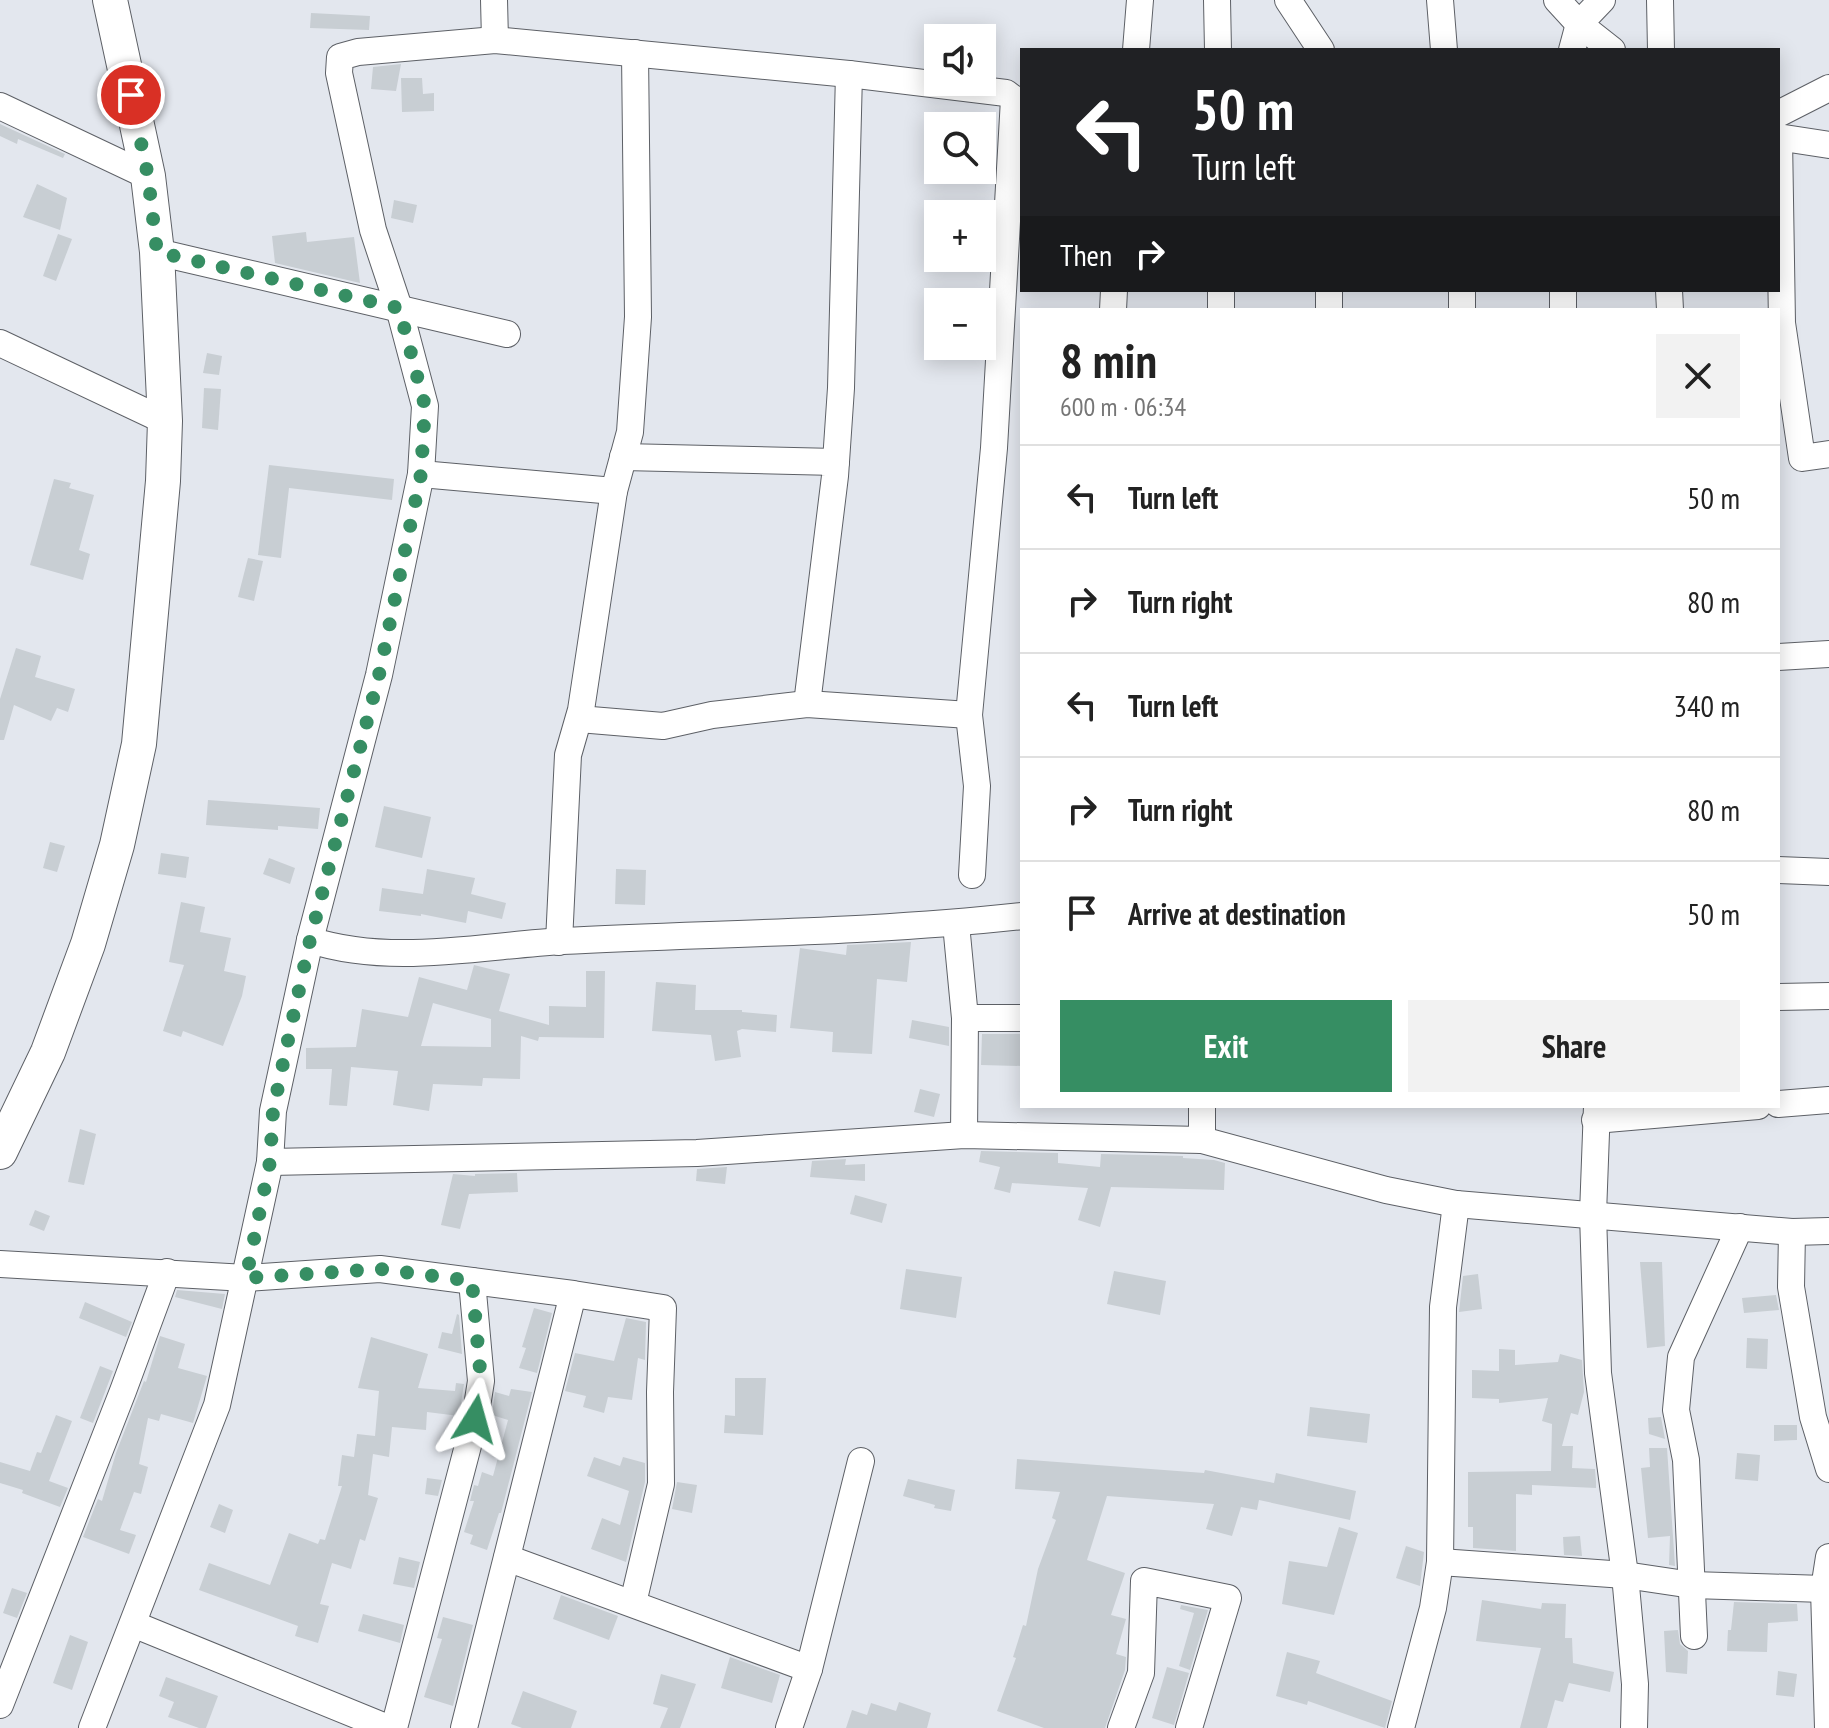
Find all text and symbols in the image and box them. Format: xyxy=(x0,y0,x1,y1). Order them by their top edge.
map controls xyxy=(924,24,996,360)
button: sound xyxy=(924,24,996,96)
pin xyxy=(97,61,165,129)
icon: arrive xyxy=(109,73,153,117)
text: 50 m xyxy=(1192,73,1294,145)
icon: left xyxy=(1060,80,1164,184)
button: search xyxy=(924,112,996,184)
text: Turn left xyxy=(1192,143,1296,190)
button: + xyxy=(924,200,996,272)
icon: right xyxy=(1128,232,1172,276)
text: Then xyxy=(1060,235,1112,274)
button: − xyxy=(924,288,996,360)
text: 8 min xyxy=(1060,329,1157,391)
button: close xyxy=(1656,334,1740,418)
text: 600 m · 06:34 xyxy=(1060,390,1186,423)
icon: left xyxy=(1060,475,1104,519)
text: Turn left xyxy=(1128,478,1218,517)
text: 50 m xyxy=(1687,478,1740,517)
icon: right xyxy=(1060,579,1104,623)
text: Turn right xyxy=(1128,582,1232,621)
text: 80 m xyxy=(1687,582,1740,621)
icon: left xyxy=(1060,683,1104,727)
text: Turn left xyxy=(1128,686,1218,725)
text: 340 m xyxy=(1674,686,1740,725)
icon: right xyxy=(1060,787,1104,831)
text: Turn right xyxy=(1128,790,1232,829)
text: 80 m xyxy=(1687,790,1740,829)
icon: arrive xyxy=(1060,891,1104,935)
text: Arrive at destination xyxy=(1128,894,1346,933)
text: 50 m xyxy=(1687,894,1740,933)
button: Exit xyxy=(1060,1000,1392,1092)
button: Share xyxy=(1408,1000,1740,1092)
position arrow xyxy=(433,1377,517,1461)

